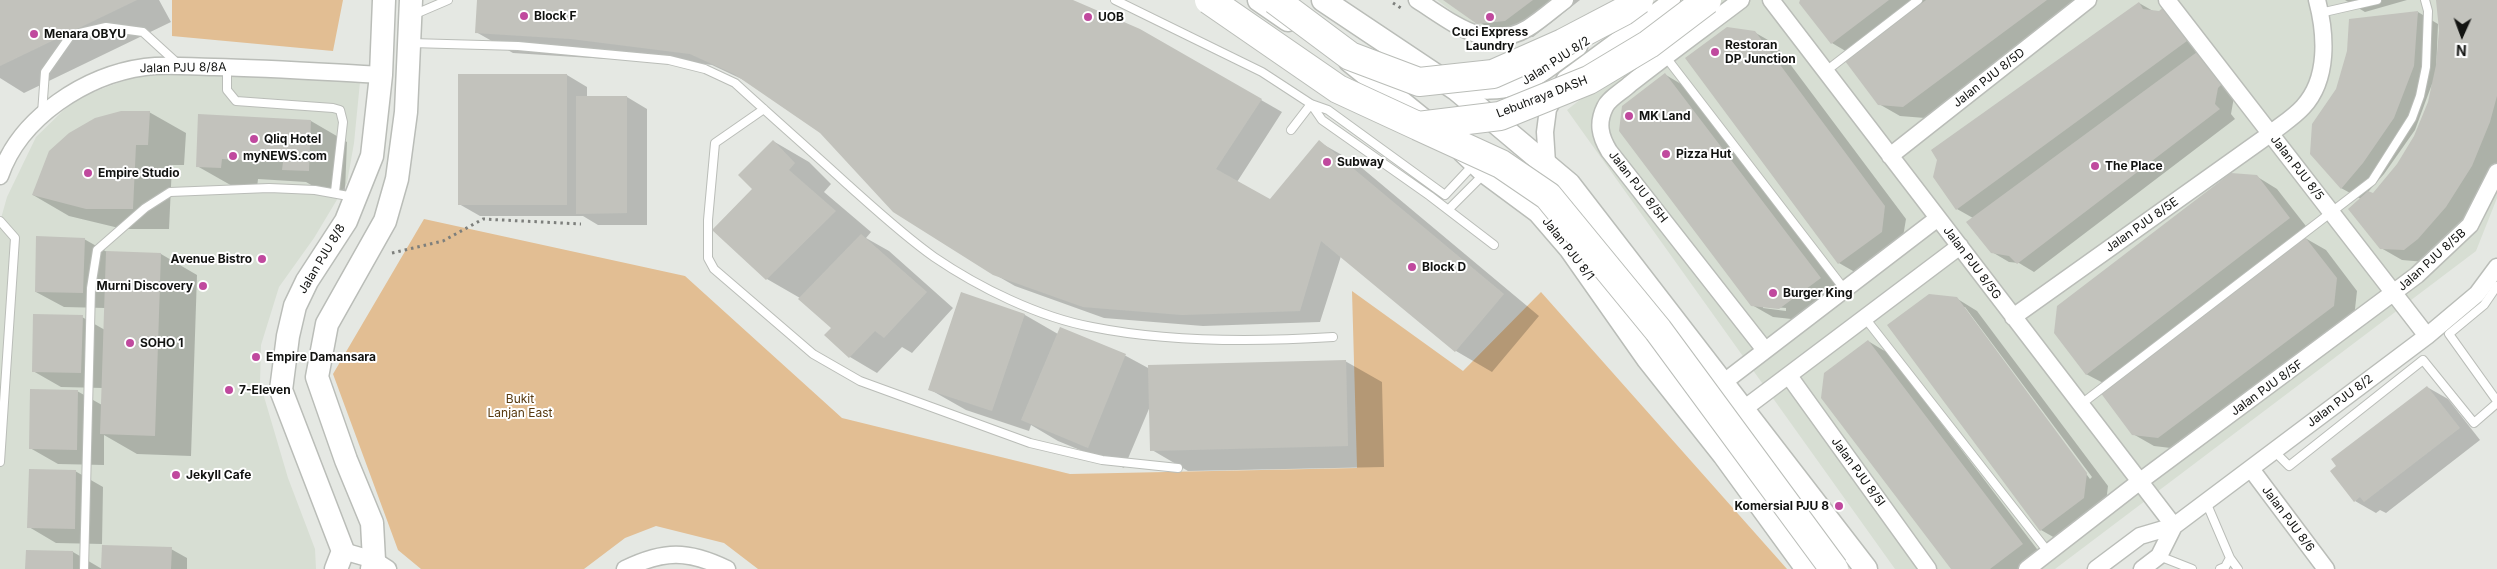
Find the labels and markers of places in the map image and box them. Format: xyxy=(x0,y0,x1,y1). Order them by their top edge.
place label: Block F xyxy=(534,9,576,23)
marker: Block F xyxy=(518,10,530,22)
place label: UOB xyxy=(1098,10,1124,24)
marker: UOB xyxy=(1082,11,1094,23)
marker: Cuci Express Laundry xyxy=(1484,11,1496,23)
place label: Cuci Express Laundry xyxy=(1452,25,1528,53)
place label: Menara OBYU xyxy=(44,27,126,41)
marker: Menara OBYU xyxy=(28,28,40,40)
place label: Restoran DP Junction xyxy=(1725,38,1796,66)
marker: Restoran DP Junction xyxy=(1709,46,1721,58)
place label: MK Land xyxy=(1639,109,1690,123)
marker: MK Land xyxy=(1623,110,1635,122)
place label: Qliq Hotel xyxy=(264,132,321,146)
marker: Qliq Hotel xyxy=(248,133,260,145)
place label: Pizza Hut xyxy=(1676,147,1731,161)
marker: Pizza Hut xyxy=(1660,148,1672,160)
place label: myNEWS.com xyxy=(243,149,327,163)
marker: myNEWS.com xyxy=(227,150,239,162)
place label: Subway xyxy=(1337,155,1384,169)
marker: Subway xyxy=(1321,156,1333,168)
place label: The Place xyxy=(2105,159,2163,173)
marker: The Place xyxy=(2089,160,2101,172)
place label: Empire Studio xyxy=(98,166,180,180)
marker: Empire Studio xyxy=(82,167,94,179)
place label: Avenue Bistro xyxy=(171,252,252,266)
marker: Avenue Bistro xyxy=(256,253,268,265)
place label: Block D xyxy=(1422,260,1466,274)
marker: Block D xyxy=(1406,261,1418,273)
place label: Murni Discovery xyxy=(97,279,193,293)
marker: Murni Discovery xyxy=(197,280,209,292)
place label: Burger King xyxy=(1783,286,1852,300)
marker: Burger King xyxy=(1767,287,1779,299)
place label: SOHO 1 xyxy=(140,336,183,350)
marker: SOHO 1 xyxy=(124,337,136,349)
place label: Empire Damansara xyxy=(266,350,376,364)
marker: Empire Damansara xyxy=(250,351,262,363)
place label: 7-Eleven xyxy=(239,383,291,397)
marker: 7-Eleven xyxy=(223,384,235,396)
place label: Jekyll Cafe xyxy=(186,468,251,482)
marker: Jekyll Cafe xyxy=(170,469,182,481)
place label: Komersial PJU 8 xyxy=(1734,499,1829,513)
marker: Komersial PJU 8 xyxy=(1833,500,1845,512)

